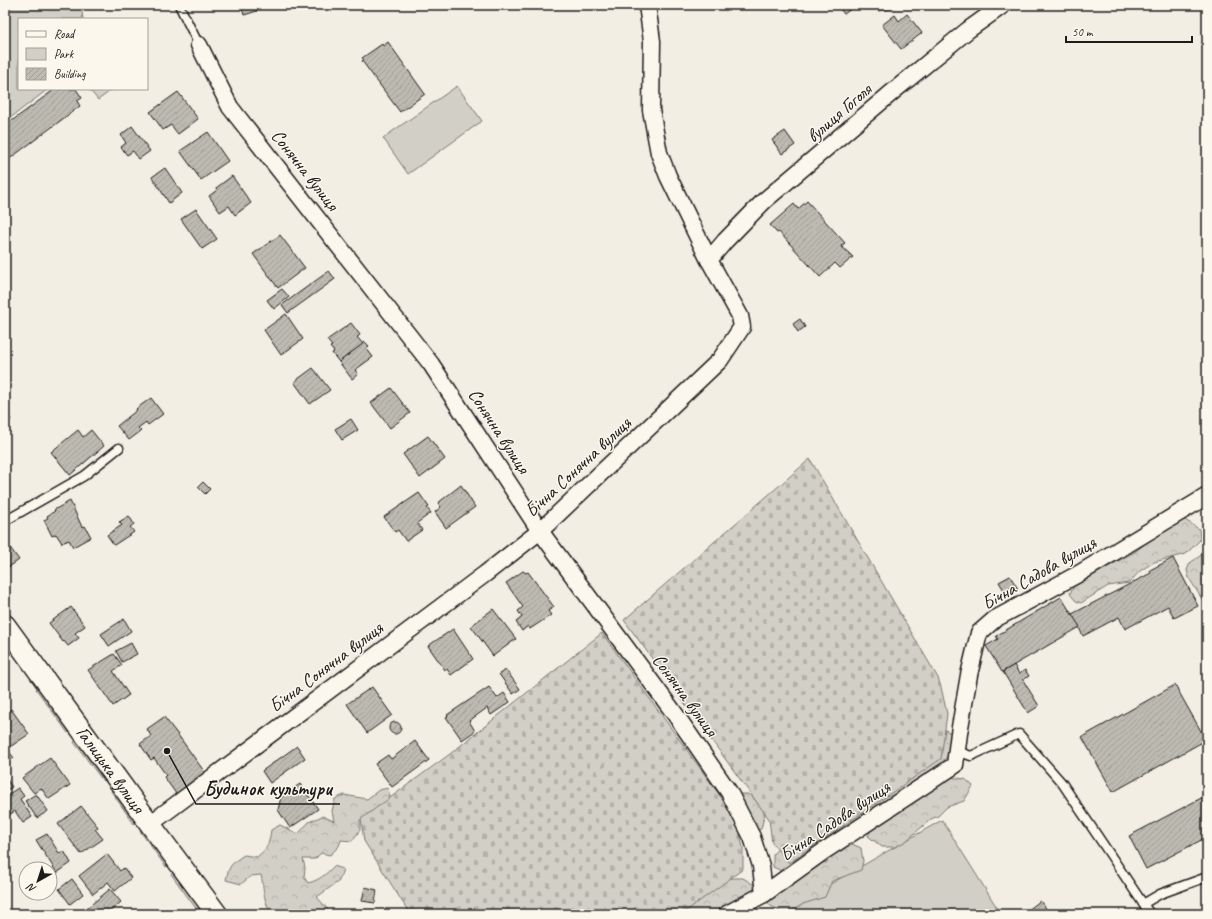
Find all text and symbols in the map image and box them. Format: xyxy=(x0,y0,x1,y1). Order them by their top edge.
legend xyxy=(18,18,148,90)
scale bar xyxy=(1066,18,1192,44)
text: 50 m xyxy=(1072,24,1094,40)
text: Road xyxy=(54,26,76,42)
text: Park xyxy=(54,46,75,62)
text: Building xyxy=(54,66,86,82)
street label: вулиця Гоголя xyxy=(801,77,878,148)
street label: Сонячна вулиця xyxy=(266,125,345,217)
street label: Сонячна вулиця xyxy=(463,384,536,479)
street label: Бічна Сонячна вулиця xyxy=(520,411,637,522)
street label: Бічна Садова вулиця xyxy=(978,530,1101,615)
street label: Бічна Сонячна вулиця xyxy=(264,616,389,718)
street label: Сонячна вулиця xyxy=(647,649,724,742)
street label: Галицька вулиця xyxy=(71,721,151,819)
callout: Будинок культури xyxy=(196,772,340,804)
street label: Бічна Садова вулиця xyxy=(775,775,896,867)
text: Будинок культури xyxy=(204,776,334,802)
north arrow xyxy=(18,861,58,901)
text: N xyxy=(23,880,39,896)

